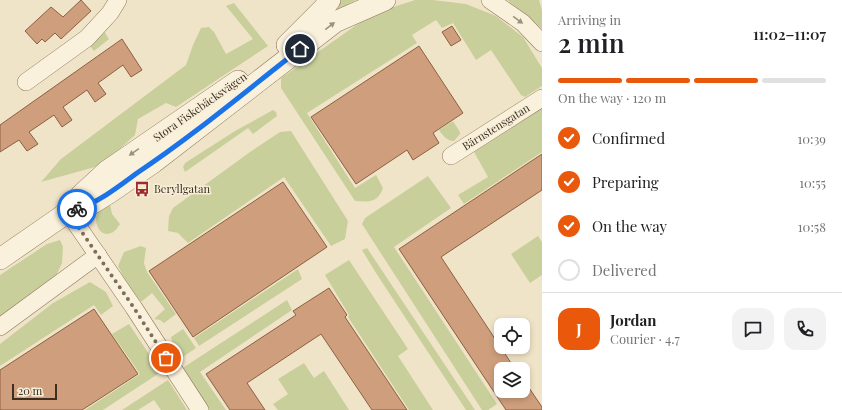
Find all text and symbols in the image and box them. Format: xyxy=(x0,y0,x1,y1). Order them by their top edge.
text: Arriving in xyxy=(558,11,621,28)
one-way arrow xyxy=(512,16,523,24)
one-way arrow xyxy=(324,22,335,30)
text: 11:02–11:07 xyxy=(753,24,826,44)
text: 2 min xyxy=(558,25,624,60)
pin xyxy=(283,32,317,66)
icon: home xyxy=(289,38,311,60)
street label: Stora Fiskebäcksvägen xyxy=(150,68,250,145)
text: On the way · 120 m xyxy=(558,89,666,106)
street label: Bärnstensgatan xyxy=(459,100,533,153)
icon: check xyxy=(558,127,580,149)
text: Confirmed xyxy=(592,128,665,148)
text: 10:39 xyxy=(797,130,826,147)
one-way arrow xyxy=(129,148,140,156)
icon: check xyxy=(558,171,580,193)
text: Preparing xyxy=(592,172,659,192)
text: 10:55 xyxy=(799,174,826,191)
bus stop icon: Beryllgatan xyxy=(133,180,151,198)
place label: Beryllgatan xyxy=(154,181,210,196)
courier xyxy=(57,189,97,229)
icon: bike xyxy=(66,198,88,220)
icon: check xyxy=(558,215,580,237)
text: On the way xyxy=(592,216,667,236)
text: 10:58 xyxy=(798,218,826,235)
text: Delivered xyxy=(592,260,657,280)
button: chat xyxy=(732,308,774,350)
button: phone xyxy=(784,308,826,350)
text: Jordan xyxy=(610,310,656,330)
map controls xyxy=(494,318,530,398)
button: locate xyxy=(494,318,530,354)
text: J xyxy=(576,319,582,339)
text: Courier · 4.7 xyxy=(610,330,680,347)
pin xyxy=(149,341,183,375)
icon: bag xyxy=(155,347,177,369)
button: layers xyxy=(494,362,530,398)
scale bar xyxy=(12,382,57,401)
text: 20 m xyxy=(18,383,42,398)

